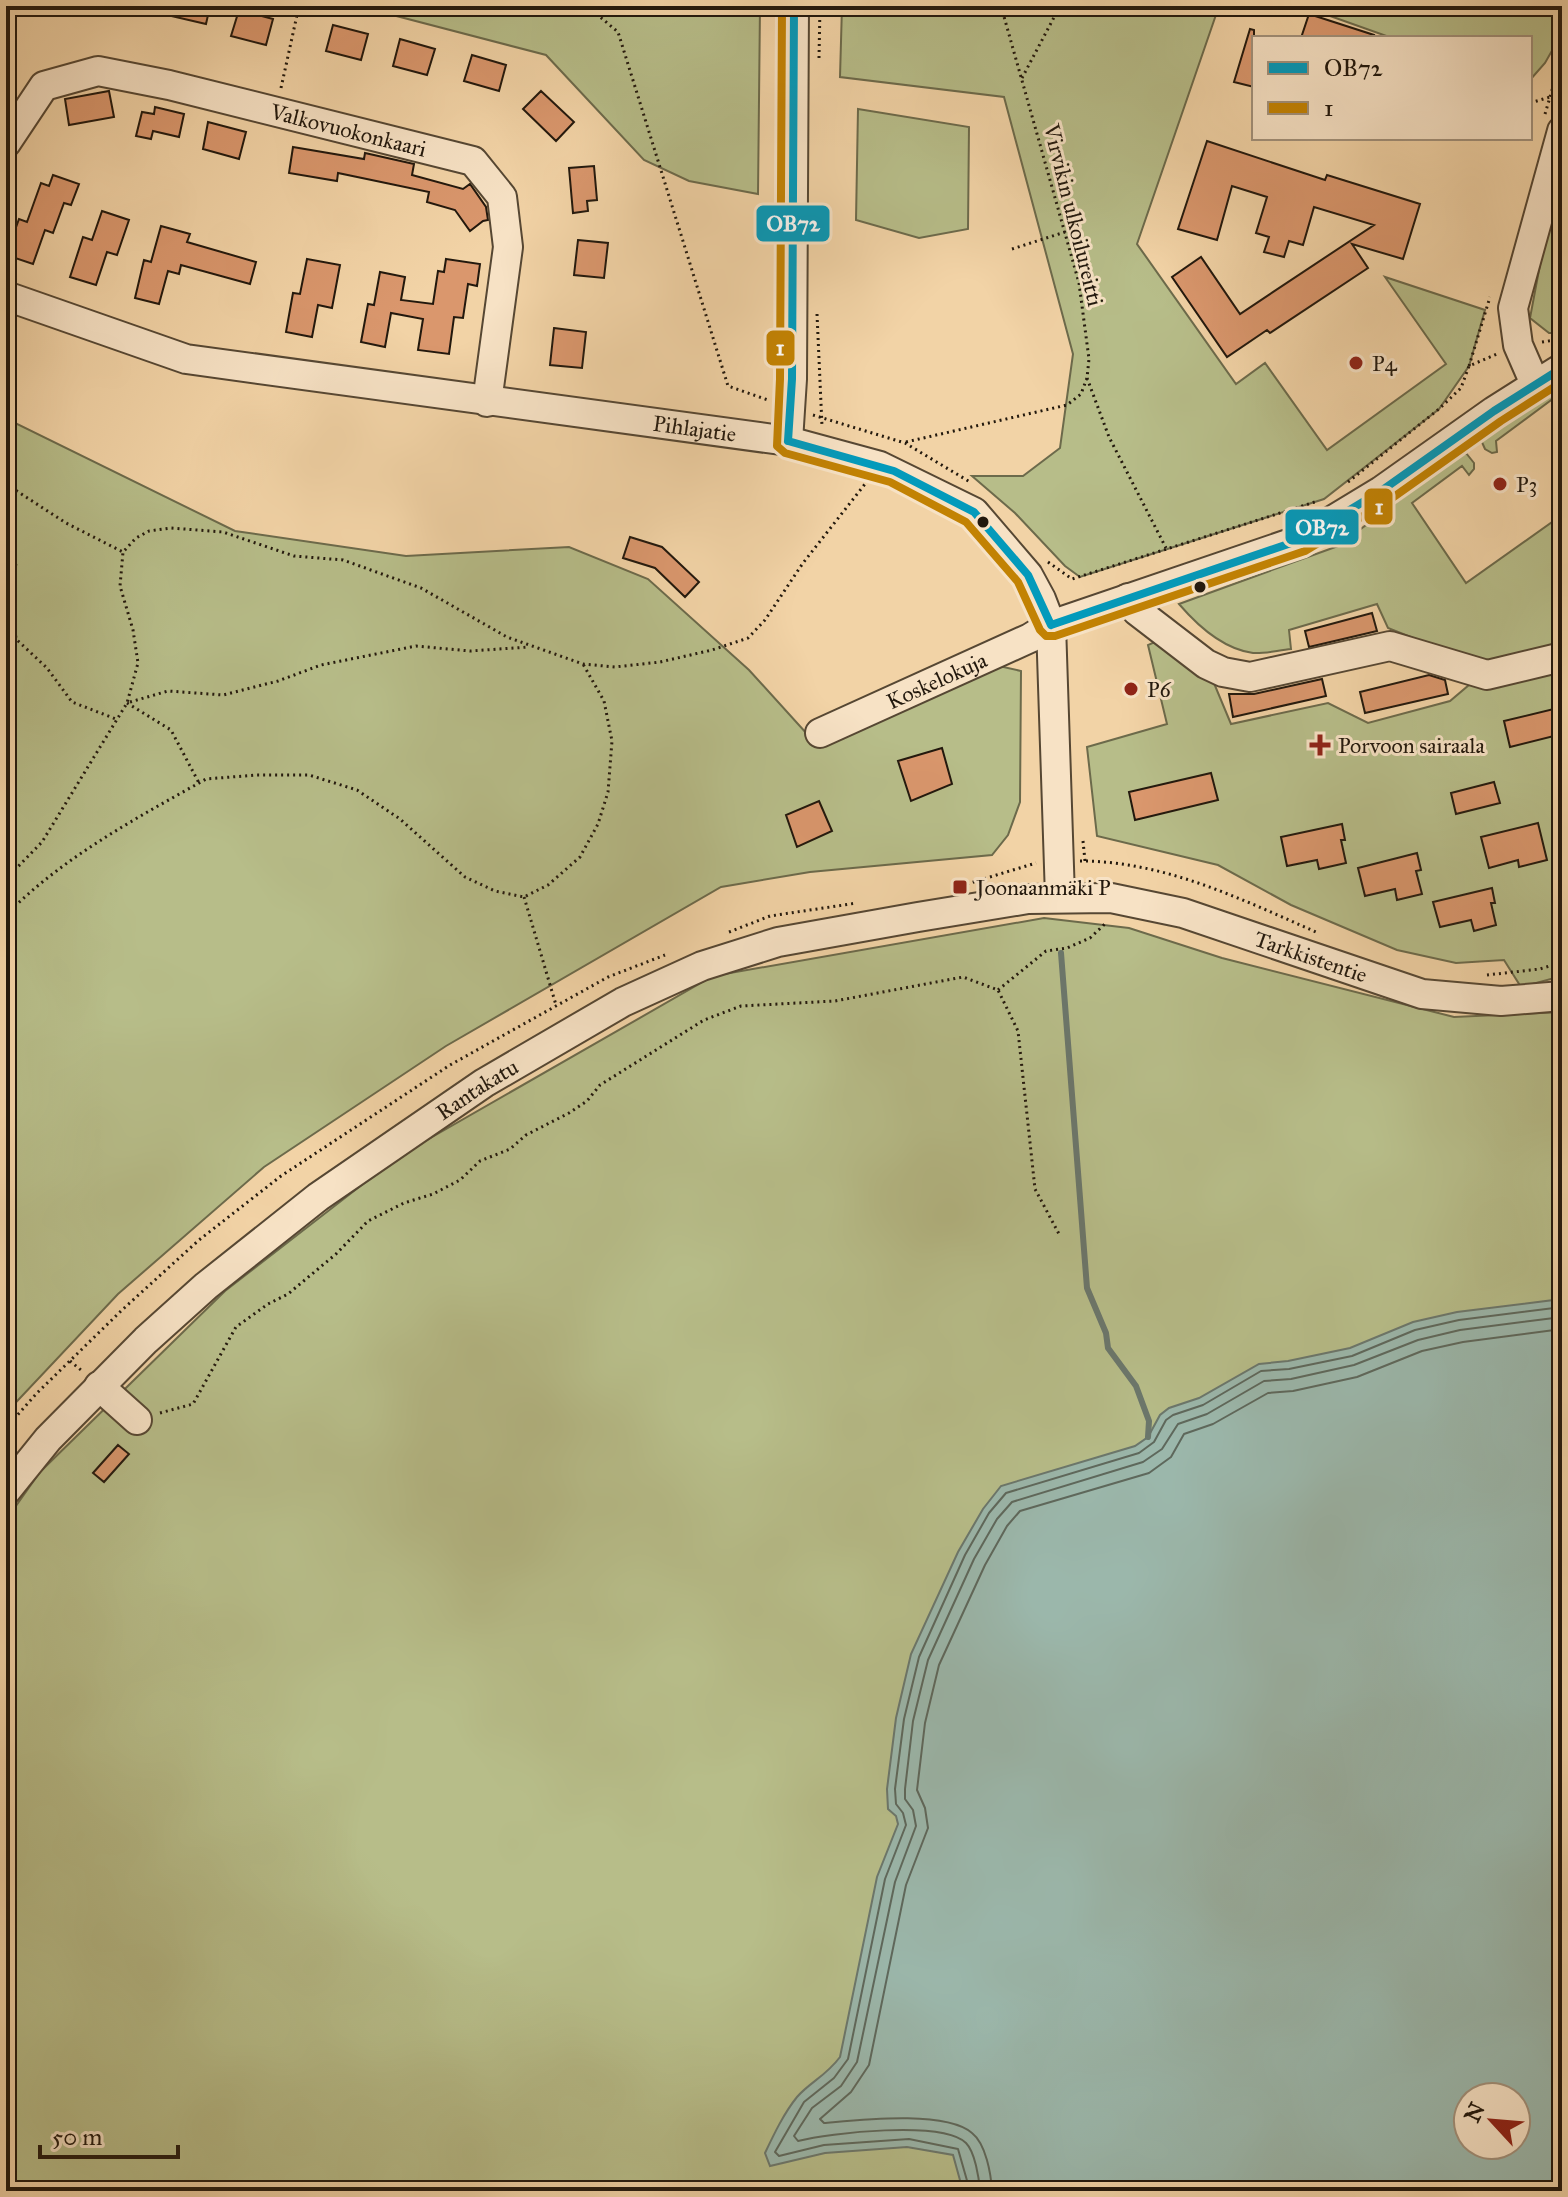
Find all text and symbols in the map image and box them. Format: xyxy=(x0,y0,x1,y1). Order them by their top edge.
legend xyxy=(1252,36,1532,140)
text: OB72 xyxy=(1324,53,1383,83)
text: 1 xyxy=(1324,93,1333,123)
street label: Valkovuokonkaari xyxy=(267,98,429,163)
street label: Virvikin ulkoilureitti xyxy=(1038,120,1109,309)
line badge: OB72 xyxy=(755,204,831,243)
text: OB72 xyxy=(766,210,821,237)
line badge: 1 xyxy=(765,329,796,367)
text: 1 xyxy=(776,334,785,361)
place label: P4 xyxy=(1372,350,1398,377)
marker: P4 xyxy=(1347,354,1365,372)
street label: Pihlajatie xyxy=(651,410,738,448)
place label: P3 xyxy=(1516,471,1537,498)
marker: P3 xyxy=(1491,475,1509,493)
line badge: 1 xyxy=(1363,487,1394,526)
text: 1 xyxy=(1375,493,1384,520)
line badge: OB72 xyxy=(1284,508,1360,546)
unlabelled marker xyxy=(975,514,991,530)
text: OB72 xyxy=(1295,514,1350,541)
unlabelled marker xyxy=(1192,579,1208,595)
street label: Koskelokuja xyxy=(882,646,992,715)
place label: P6 xyxy=(1147,676,1172,703)
marker: P6 xyxy=(1122,680,1140,698)
place label: Porvoon sairaala xyxy=(1338,732,1485,759)
marker: Porvoon sairaala xyxy=(1309,734,1331,756)
place label: Joonaanmäki P xyxy=(974,874,1111,901)
marker: Joonaanmäki P xyxy=(951,878,969,896)
street label: Tarkkistentie xyxy=(1251,925,1371,988)
street label: Rantakatu xyxy=(431,1053,523,1126)
north arrow xyxy=(1452,2081,1532,2161)
text: N xyxy=(1458,2098,1491,2127)
scale bar xyxy=(40,2109,178,2159)
text: 50 m xyxy=(52,2122,102,2152)

